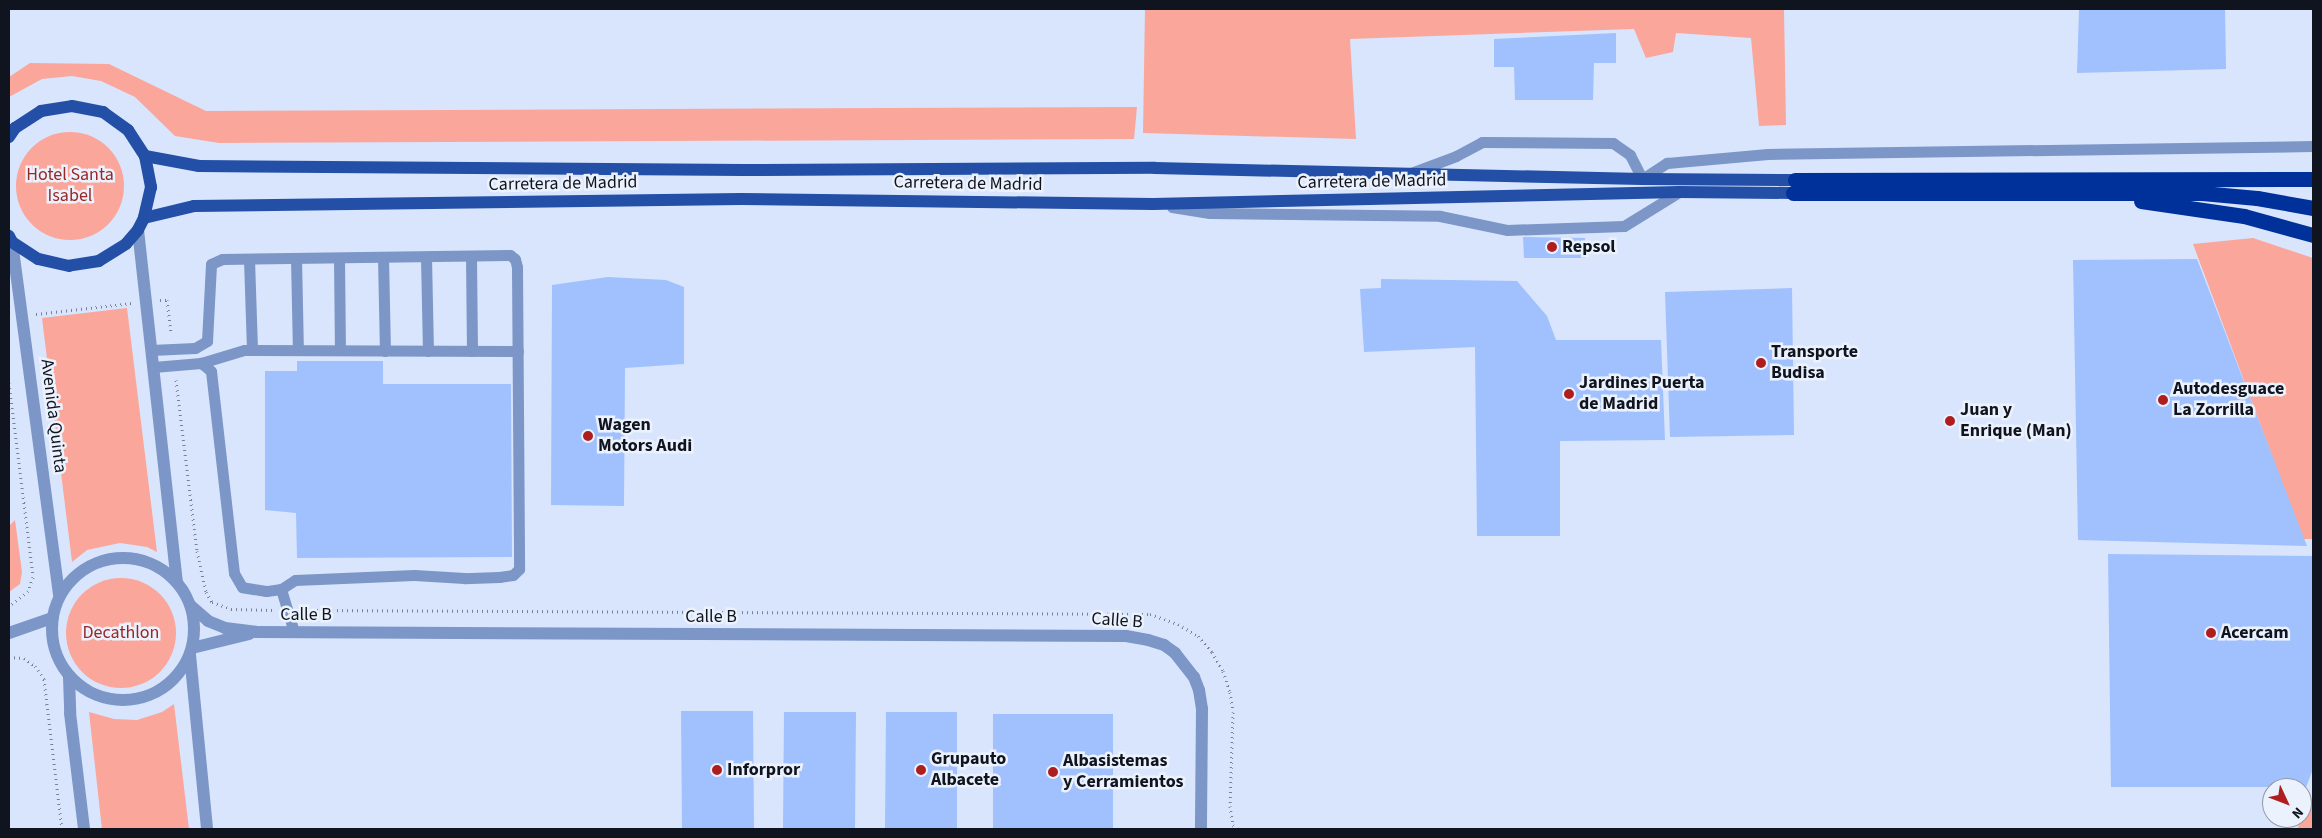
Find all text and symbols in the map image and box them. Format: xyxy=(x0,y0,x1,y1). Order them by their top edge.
park label: Hotel Santa Isabel xyxy=(26,165,114,208)
street label: Carretera de Madrid xyxy=(1297,170,1447,194)
street label: Carretera de Madrid xyxy=(488,172,638,196)
street label: Carretera de Madrid xyxy=(893,172,1043,196)
place label: Repsol xyxy=(1562,236,1616,258)
marker: Repsol xyxy=(1546,241,1558,253)
place label: Transporte Budisa xyxy=(1771,342,1858,384)
marker: Transporte Budisa xyxy=(1755,357,1767,369)
street label: Avenida Quinta xyxy=(35,358,71,474)
place label: Jardines Puerta de Madrid xyxy=(1579,373,1705,416)
place label: Autodesguace La Zorrilla xyxy=(2173,379,2284,422)
marker: Jardines Puerta de Madrid xyxy=(1563,388,1575,400)
marker: Autodesguace La Zorrilla xyxy=(2157,394,2169,406)
place label: Juan y Enrique (Man) xyxy=(1960,400,2072,442)
place label: Wagen Motors Audi xyxy=(598,415,692,458)
marker: Juan y Enrique (Man) xyxy=(1944,415,1956,427)
marker: Wagen Motors Audi xyxy=(582,430,594,442)
street label: Calle B xyxy=(280,604,332,626)
street label: Calle B xyxy=(685,606,737,628)
street label: Calle B xyxy=(1090,608,1144,634)
park label: Decathlon xyxy=(83,622,159,644)
place label: Acercam xyxy=(2221,622,2289,644)
marker: Acercam xyxy=(2205,627,2217,639)
place label: Grupauto Albacete xyxy=(931,749,1006,792)
place label: Albasistemas y Cerramientos xyxy=(1063,751,1184,794)
place label: Inforpror xyxy=(727,759,800,781)
marker: Inforpror xyxy=(711,764,723,776)
marker: Grupauto Albacete xyxy=(915,764,927,776)
marker: Albasistemas y Cerramientos xyxy=(1047,766,1059,778)
north arrow xyxy=(2262,778,2312,828)
text: N xyxy=(2287,802,2308,823)

